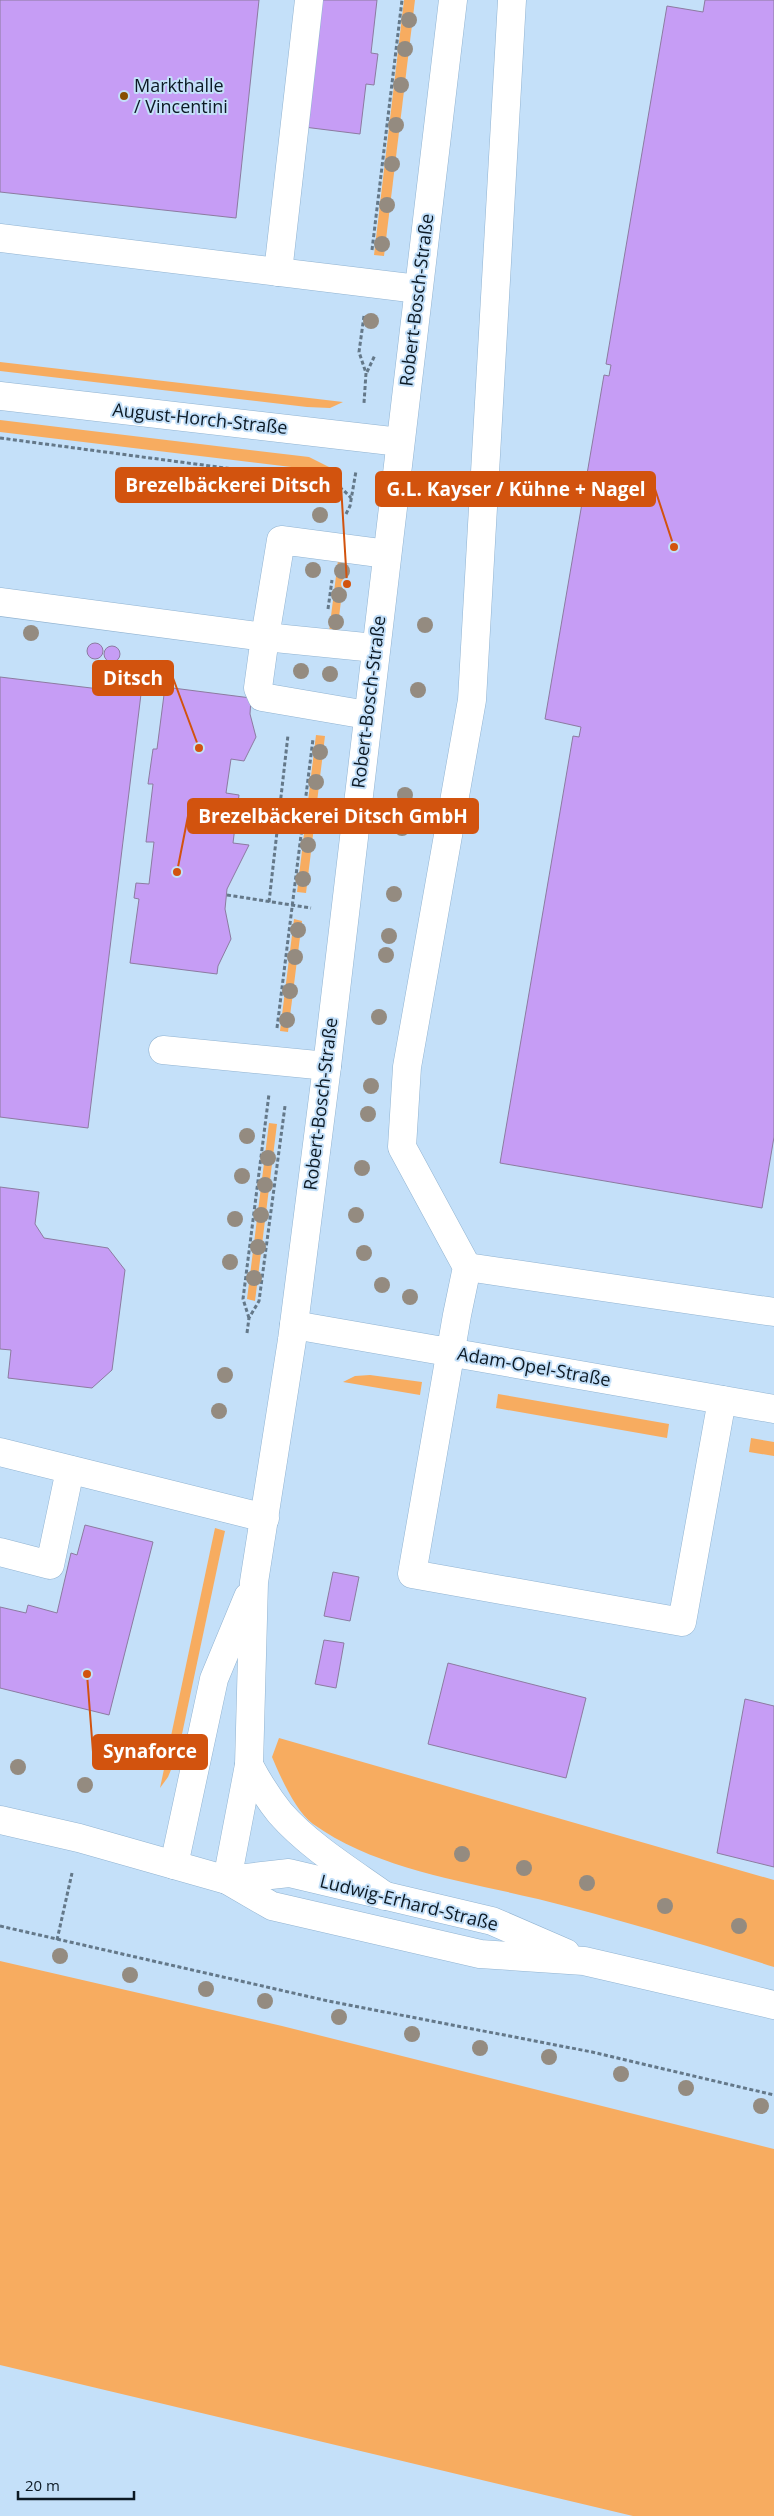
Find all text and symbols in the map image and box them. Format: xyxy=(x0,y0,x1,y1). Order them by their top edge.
place label: Markthalle / Vincentini xyxy=(134,73,228,118)
marker: Markthalle / Vincentini xyxy=(118,90,130,102)
street label: Robert-Bosch-Straße xyxy=(393,212,439,388)
street label: August-Horch-Straße xyxy=(111,397,289,439)
callout: Brezelbäckerei Ditsch xyxy=(116,468,341,502)
text: Brezelbäckerei Ditsch xyxy=(125,472,331,498)
callout: G.L. Kayser / Kühne + Nagel xyxy=(376,472,655,506)
text: G.L. Kayser / Kühne + Nagel xyxy=(387,476,645,502)
street label: Robert-Bosch-Straße xyxy=(345,614,391,790)
callout: Ditsch xyxy=(93,661,173,695)
text: Ditsch xyxy=(103,665,163,691)
callout: Brezelbäckerei Ditsch GmbH xyxy=(188,799,478,833)
text: Brezelbäckerei Ditsch GmbH xyxy=(198,803,468,829)
street label: Robert-Bosch-Straße xyxy=(297,1016,343,1192)
street label: Adam-Opel-Straße xyxy=(456,1341,613,1391)
callout: Synaforce xyxy=(93,1735,207,1769)
text: Synaforce xyxy=(103,1738,197,1764)
street label: Ludwig-Erhard-Straße xyxy=(318,1868,501,1936)
scale bar xyxy=(18,2468,134,2500)
text: 20 m xyxy=(25,2475,60,2495)

